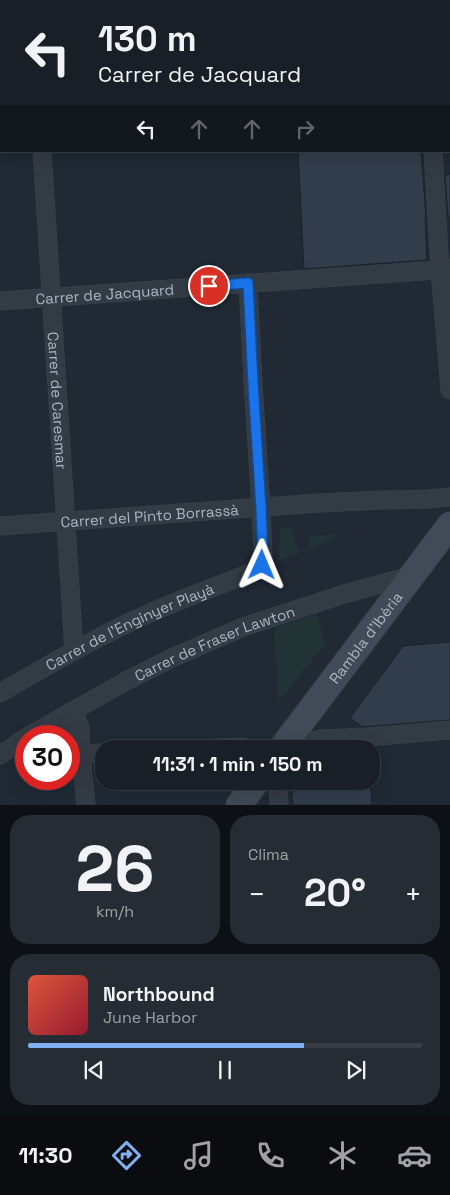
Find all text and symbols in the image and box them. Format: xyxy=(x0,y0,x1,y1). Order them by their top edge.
text: 130 m xyxy=(98,17,197,61)
icon: left xyxy=(15,20,80,85)
text: Carrer de Jacquard xyxy=(98,60,301,88)
icon: left xyxy=(132,115,160,143)
icon: ahead xyxy=(185,115,213,143)
icon: ahead xyxy=(238,115,266,143)
icon: right xyxy=(291,115,319,143)
pin xyxy=(188,265,230,307)
icon: arrive xyxy=(195,272,223,300)
street label: Carrer de Jacquard xyxy=(35,279,175,308)
street label: Carrer de Caresmar xyxy=(44,331,72,470)
street label: Carrer del Pinto Borrassà xyxy=(60,499,240,531)
position arrow xyxy=(235,538,287,590)
street label: Carrer de l'Enginyer Playà xyxy=(42,578,217,674)
street label: Rambla d'Ibèria xyxy=(324,587,406,687)
street label: Carrer de Fraser Lawton xyxy=(131,601,297,685)
speed limit sign: 30 xyxy=(15,725,80,790)
text: 11:31 · 1 min · 150 m xyxy=(153,752,322,777)
text: 26 xyxy=(76,827,154,910)
text: Clima xyxy=(248,844,289,865)
text: 20° xyxy=(304,869,366,917)
text: − xyxy=(248,876,265,912)
text: + xyxy=(405,876,422,912)
text: km/h xyxy=(96,901,134,922)
text: Northbound xyxy=(103,982,215,1007)
text: June Harbor xyxy=(103,1007,197,1028)
icon: previous xyxy=(80,1056,108,1084)
icon: pause xyxy=(211,1056,239,1084)
icon: next xyxy=(342,1056,370,1084)
icon: directions xyxy=(109,1138,144,1173)
icon: music xyxy=(181,1138,216,1173)
icon: phone xyxy=(253,1138,288,1173)
icon: climate xyxy=(325,1138,360,1173)
icon: car xyxy=(397,1138,432,1173)
text: 11:30 xyxy=(18,1141,72,1169)

